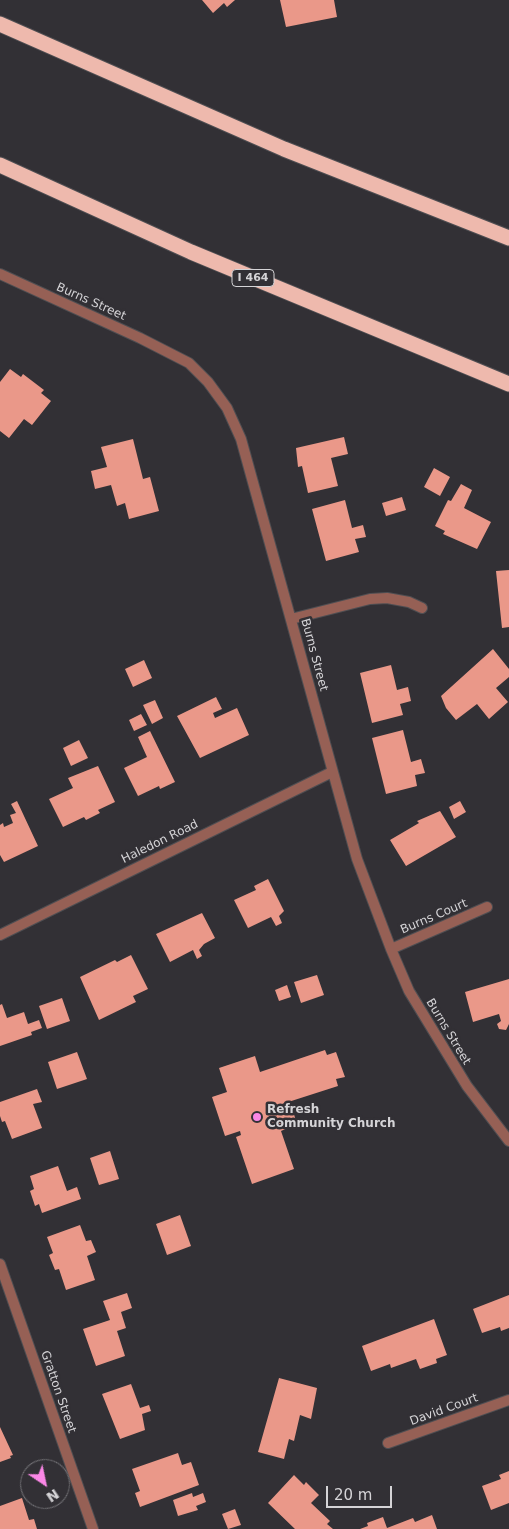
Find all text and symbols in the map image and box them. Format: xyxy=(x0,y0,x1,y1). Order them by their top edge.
road number: I 464 xyxy=(232,270,274,286)
street label: Burns Street xyxy=(54,280,128,324)
street label: Burns Street xyxy=(297,617,331,693)
street label: Haledon Road xyxy=(119,817,201,867)
street label: Burns Court xyxy=(398,896,470,938)
street label: Burns Street xyxy=(423,996,473,1068)
place label: Refresh Community Church xyxy=(267,1103,395,1131)
marker: Refresh Community Church xyxy=(251,1111,263,1123)
street label: Gratton Street xyxy=(37,1349,79,1435)
street label: David Court xyxy=(408,1391,480,1429)
north arrow xyxy=(20,1459,70,1509)
scale bar xyxy=(329,1476,395,1508)
text: N xyxy=(43,1486,62,1506)
text: 20 m xyxy=(334,1486,372,1504)

